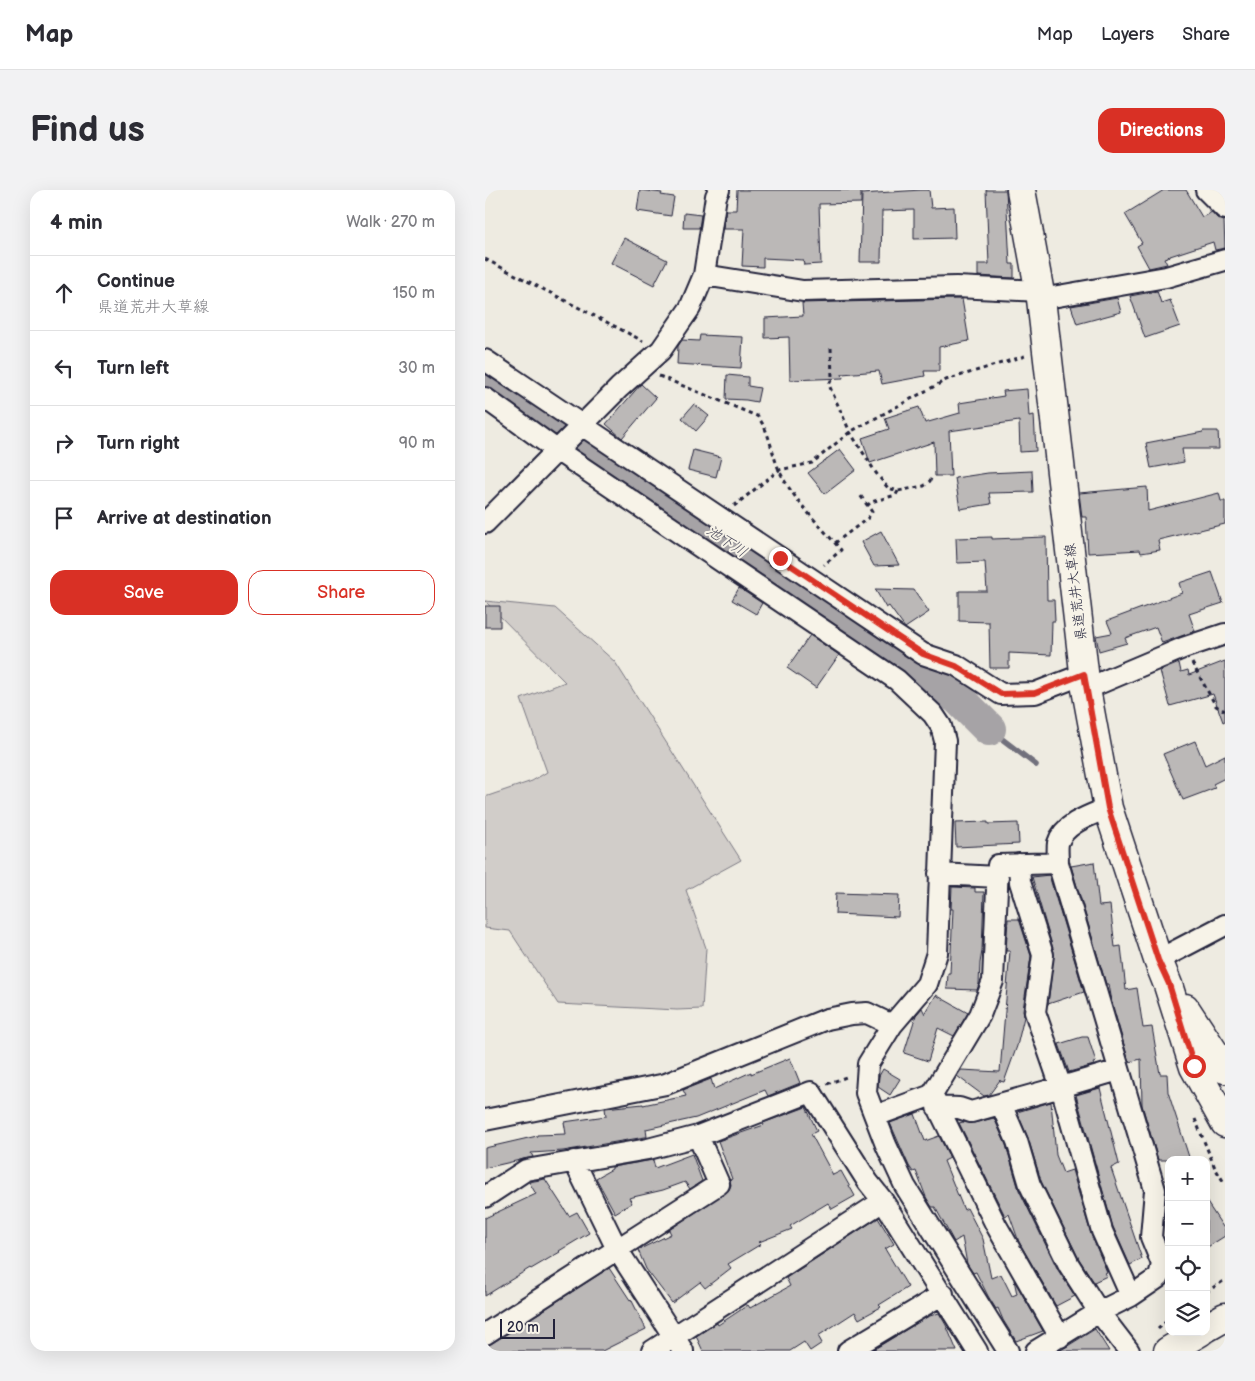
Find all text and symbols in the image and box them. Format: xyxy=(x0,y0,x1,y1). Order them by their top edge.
text: Map xyxy=(25,20,73,49)
text: Map xyxy=(1037,24,1073,45)
text: Layers xyxy=(1101,24,1154,45)
text: Share xyxy=(1182,24,1230,45)
button: Directions xyxy=(1098,108,1225,153)
text: Find us xyxy=(30,109,145,152)
text: 4 min xyxy=(50,210,103,235)
text: Walk · 270 m xyxy=(346,213,435,232)
text: Continue xyxy=(97,270,175,293)
icon: ahead xyxy=(50,279,78,307)
text: 150 m xyxy=(393,284,435,303)
text: 県道荒井大草線 xyxy=(97,298,209,317)
icon: left xyxy=(50,354,78,382)
text: Turn left xyxy=(97,357,169,380)
text: 30 m xyxy=(398,359,435,378)
icon: right xyxy=(50,429,78,457)
text: Turn right xyxy=(97,432,180,455)
text: 90 m xyxy=(399,434,435,453)
icon: arrive xyxy=(50,504,78,532)
text: Arrive at destination xyxy=(97,507,272,530)
water label: 池下川 xyxy=(703,521,751,562)
street label: 県道荒井大草線 xyxy=(1061,542,1090,642)
route end xyxy=(769,547,792,570)
button: Save xyxy=(50,570,238,615)
button: Share xyxy=(248,570,435,615)
route start xyxy=(1183,1055,1206,1078)
map controls xyxy=(1165,1156,1210,1336)
button: + xyxy=(1165,1156,1210,1201)
button: − xyxy=(1165,1201,1210,1246)
button: locate xyxy=(1165,1246,1210,1291)
button: layers xyxy=(1165,1291,1210,1336)
scale bar xyxy=(500,1316,555,1339)
text: 20 m xyxy=(507,1319,539,1336)

